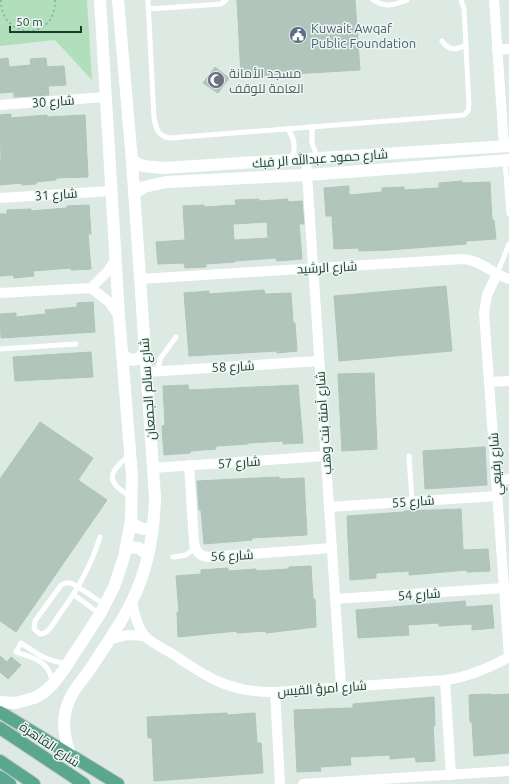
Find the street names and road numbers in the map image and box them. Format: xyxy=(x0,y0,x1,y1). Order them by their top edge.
street label: شارع 30 xyxy=(31,93,75,111)
street label: شارع حمود عبدالله الر فبك xyxy=(252,145,388,172)
street label: شارع 31 xyxy=(34,186,78,204)
street label: شارع الرشيد xyxy=(296,258,358,278)
street label: شارع سالم الجمعان xyxy=(136,337,161,441)
street label: شارع 58 xyxy=(211,358,255,376)
street label: شارع آمنة بنت وهب xyxy=(312,371,336,475)
street label: شارع رفيعي xyxy=(486,432,508,496)
street label: شارع 57 xyxy=(217,454,261,472)
street label: شارع 55 xyxy=(391,493,435,511)
street label: شارع 56 xyxy=(210,547,254,565)
street label: شارع 54 xyxy=(397,586,441,604)
street label: شارع امرؤ القيس xyxy=(277,678,367,700)
street label: شارع القاهرة xyxy=(16,719,83,771)

